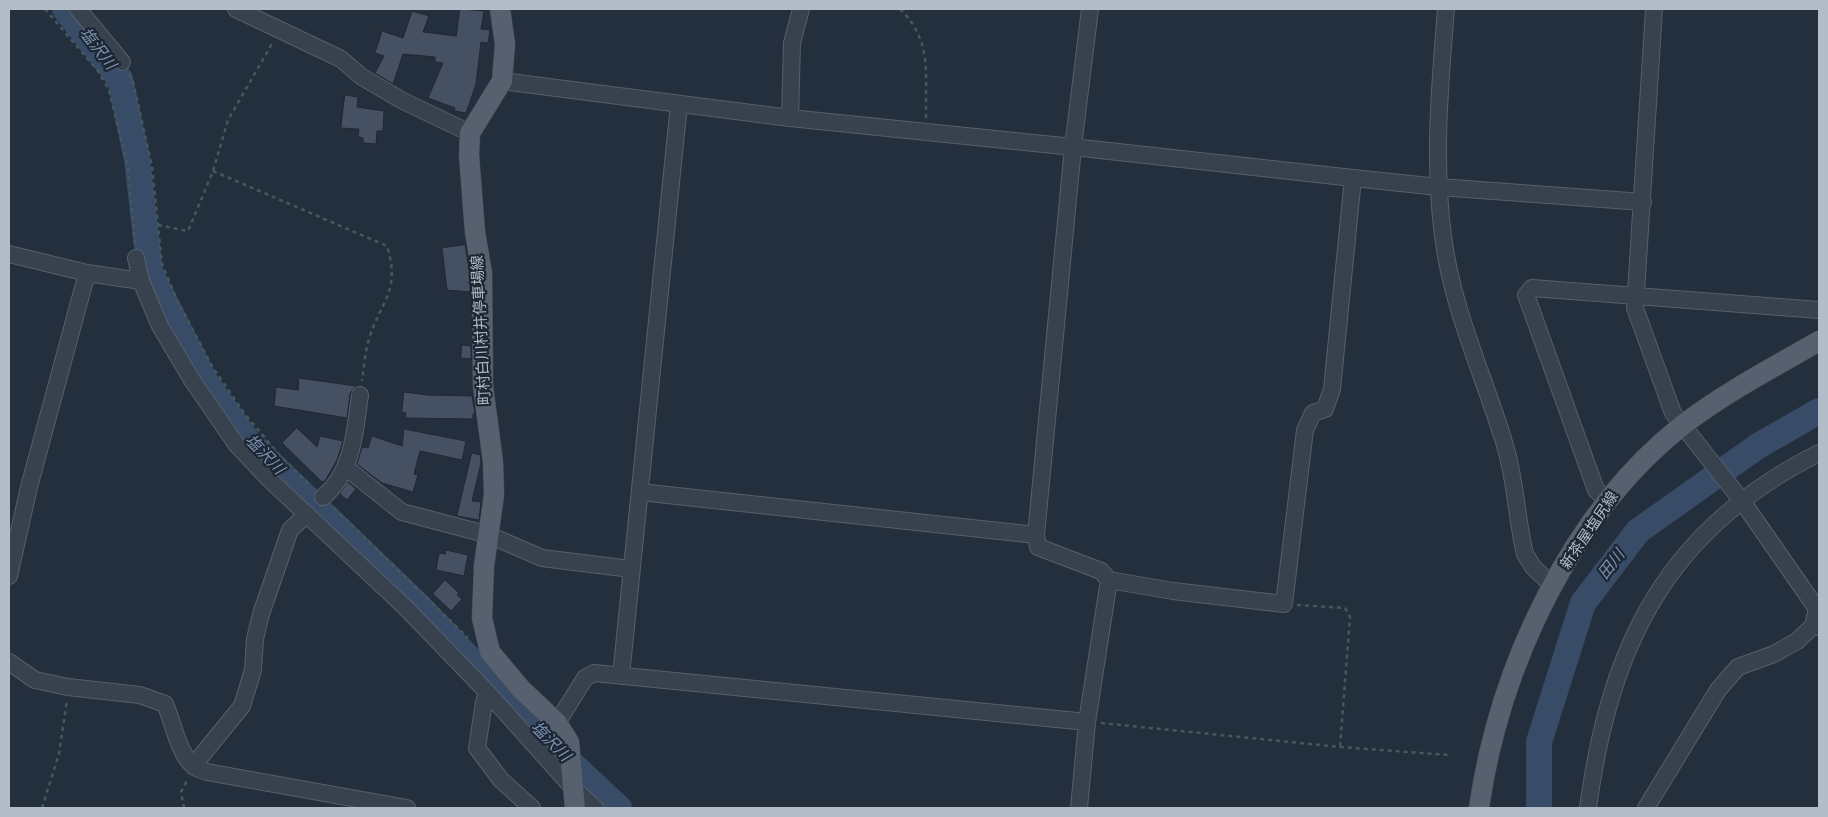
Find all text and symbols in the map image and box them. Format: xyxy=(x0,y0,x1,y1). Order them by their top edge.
water label: 塩沢川 xyxy=(75,24,119,74)
street label: 町村白川村井停車場線 xyxy=(469,255,495,405)
water label: 塩沢川 xyxy=(240,431,288,479)
street label: 新茶屋塩尻線 xyxy=(1557,489,1623,573)
water label: 田川 xyxy=(1595,546,1629,584)
water label: 塩沢川 xyxy=(526,718,574,766)

